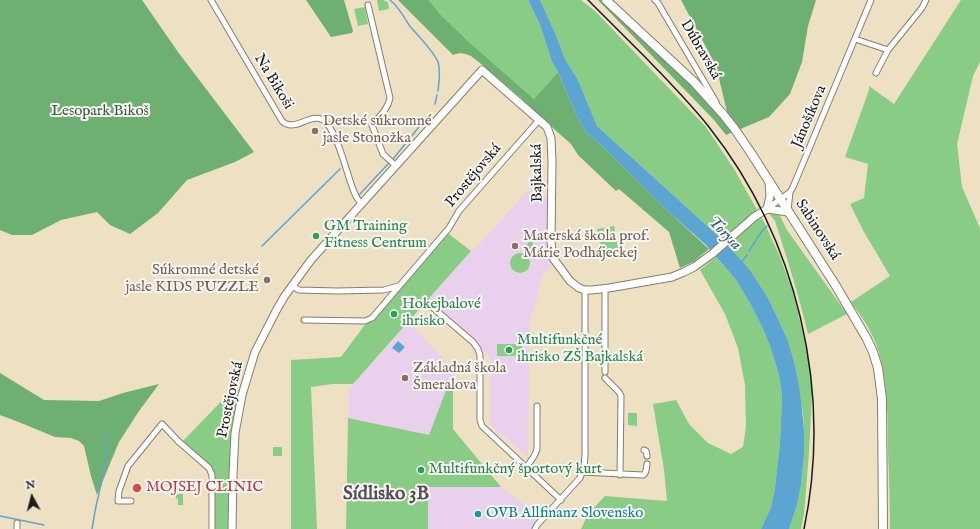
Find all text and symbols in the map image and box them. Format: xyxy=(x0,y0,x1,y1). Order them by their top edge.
street label: Dúbravská xyxy=(676,17,724,83)
street label: Na Bikoši xyxy=(249,51,297,113)
street label: Jánošíkova xyxy=(789,83,831,151)
park label: Lesopark Bikoš xyxy=(51,103,149,121)
place label: Detské súkromné jasle Stonožka xyxy=(323,113,432,148)
marker: Detské súkromné jasle Stonožka xyxy=(310,126,320,136)
street label: Prostějovská xyxy=(442,141,506,211)
street label: Bajkalská xyxy=(528,144,548,202)
street label: Sabinovská xyxy=(791,196,843,264)
water label: Torysa xyxy=(703,213,745,255)
place label: GM Training Fitness Centrum xyxy=(324,218,427,253)
place label: Materská škola prof. Márie Podhájeckej xyxy=(523,228,650,263)
marker: GM Training Fitness Centrum xyxy=(311,231,321,241)
marker: Materská škola prof. Márie Podhájeckej xyxy=(510,241,520,251)
place label: Súkromné detské jasle KIDS PUZZLE xyxy=(126,262,259,297)
marker: Súkromné detské jasle KIDS PUZZLE xyxy=(262,275,272,285)
place label: Hokejbalové ihrisko xyxy=(402,296,481,331)
marker: Hokejbalové ihrisko xyxy=(389,309,399,319)
place label: Multifunkčné ihrisko ZŠ Bajkalská xyxy=(517,332,643,367)
marker: Multifunkčné ihrisko ZŠ Bajkalská xyxy=(504,345,514,355)
street label: Prostějovská xyxy=(214,360,248,440)
place label: Základná škola Šmeralova xyxy=(413,360,506,395)
marker: Základná škola Šmeralova xyxy=(400,373,410,383)
place label: Multifunkčný športový kurt xyxy=(429,461,602,479)
marker: Multifunkčný športový kurt xyxy=(416,465,426,475)
north arrow xyxy=(12,477,52,517)
text: N xyxy=(25,478,36,493)
place label: MOJSEJ CLINIC xyxy=(146,479,263,497)
marker: MOJSEJ CLINIC xyxy=(131,482,143,494)
district label: Sídlisko 3B xyxy=(343,484,429,506)
place label: OVB Allfinanz Slovensko xyxy=(486,505,643,523)
marker: OVB Allfinanz Slovensko xyxy=(473,509,483,519)

